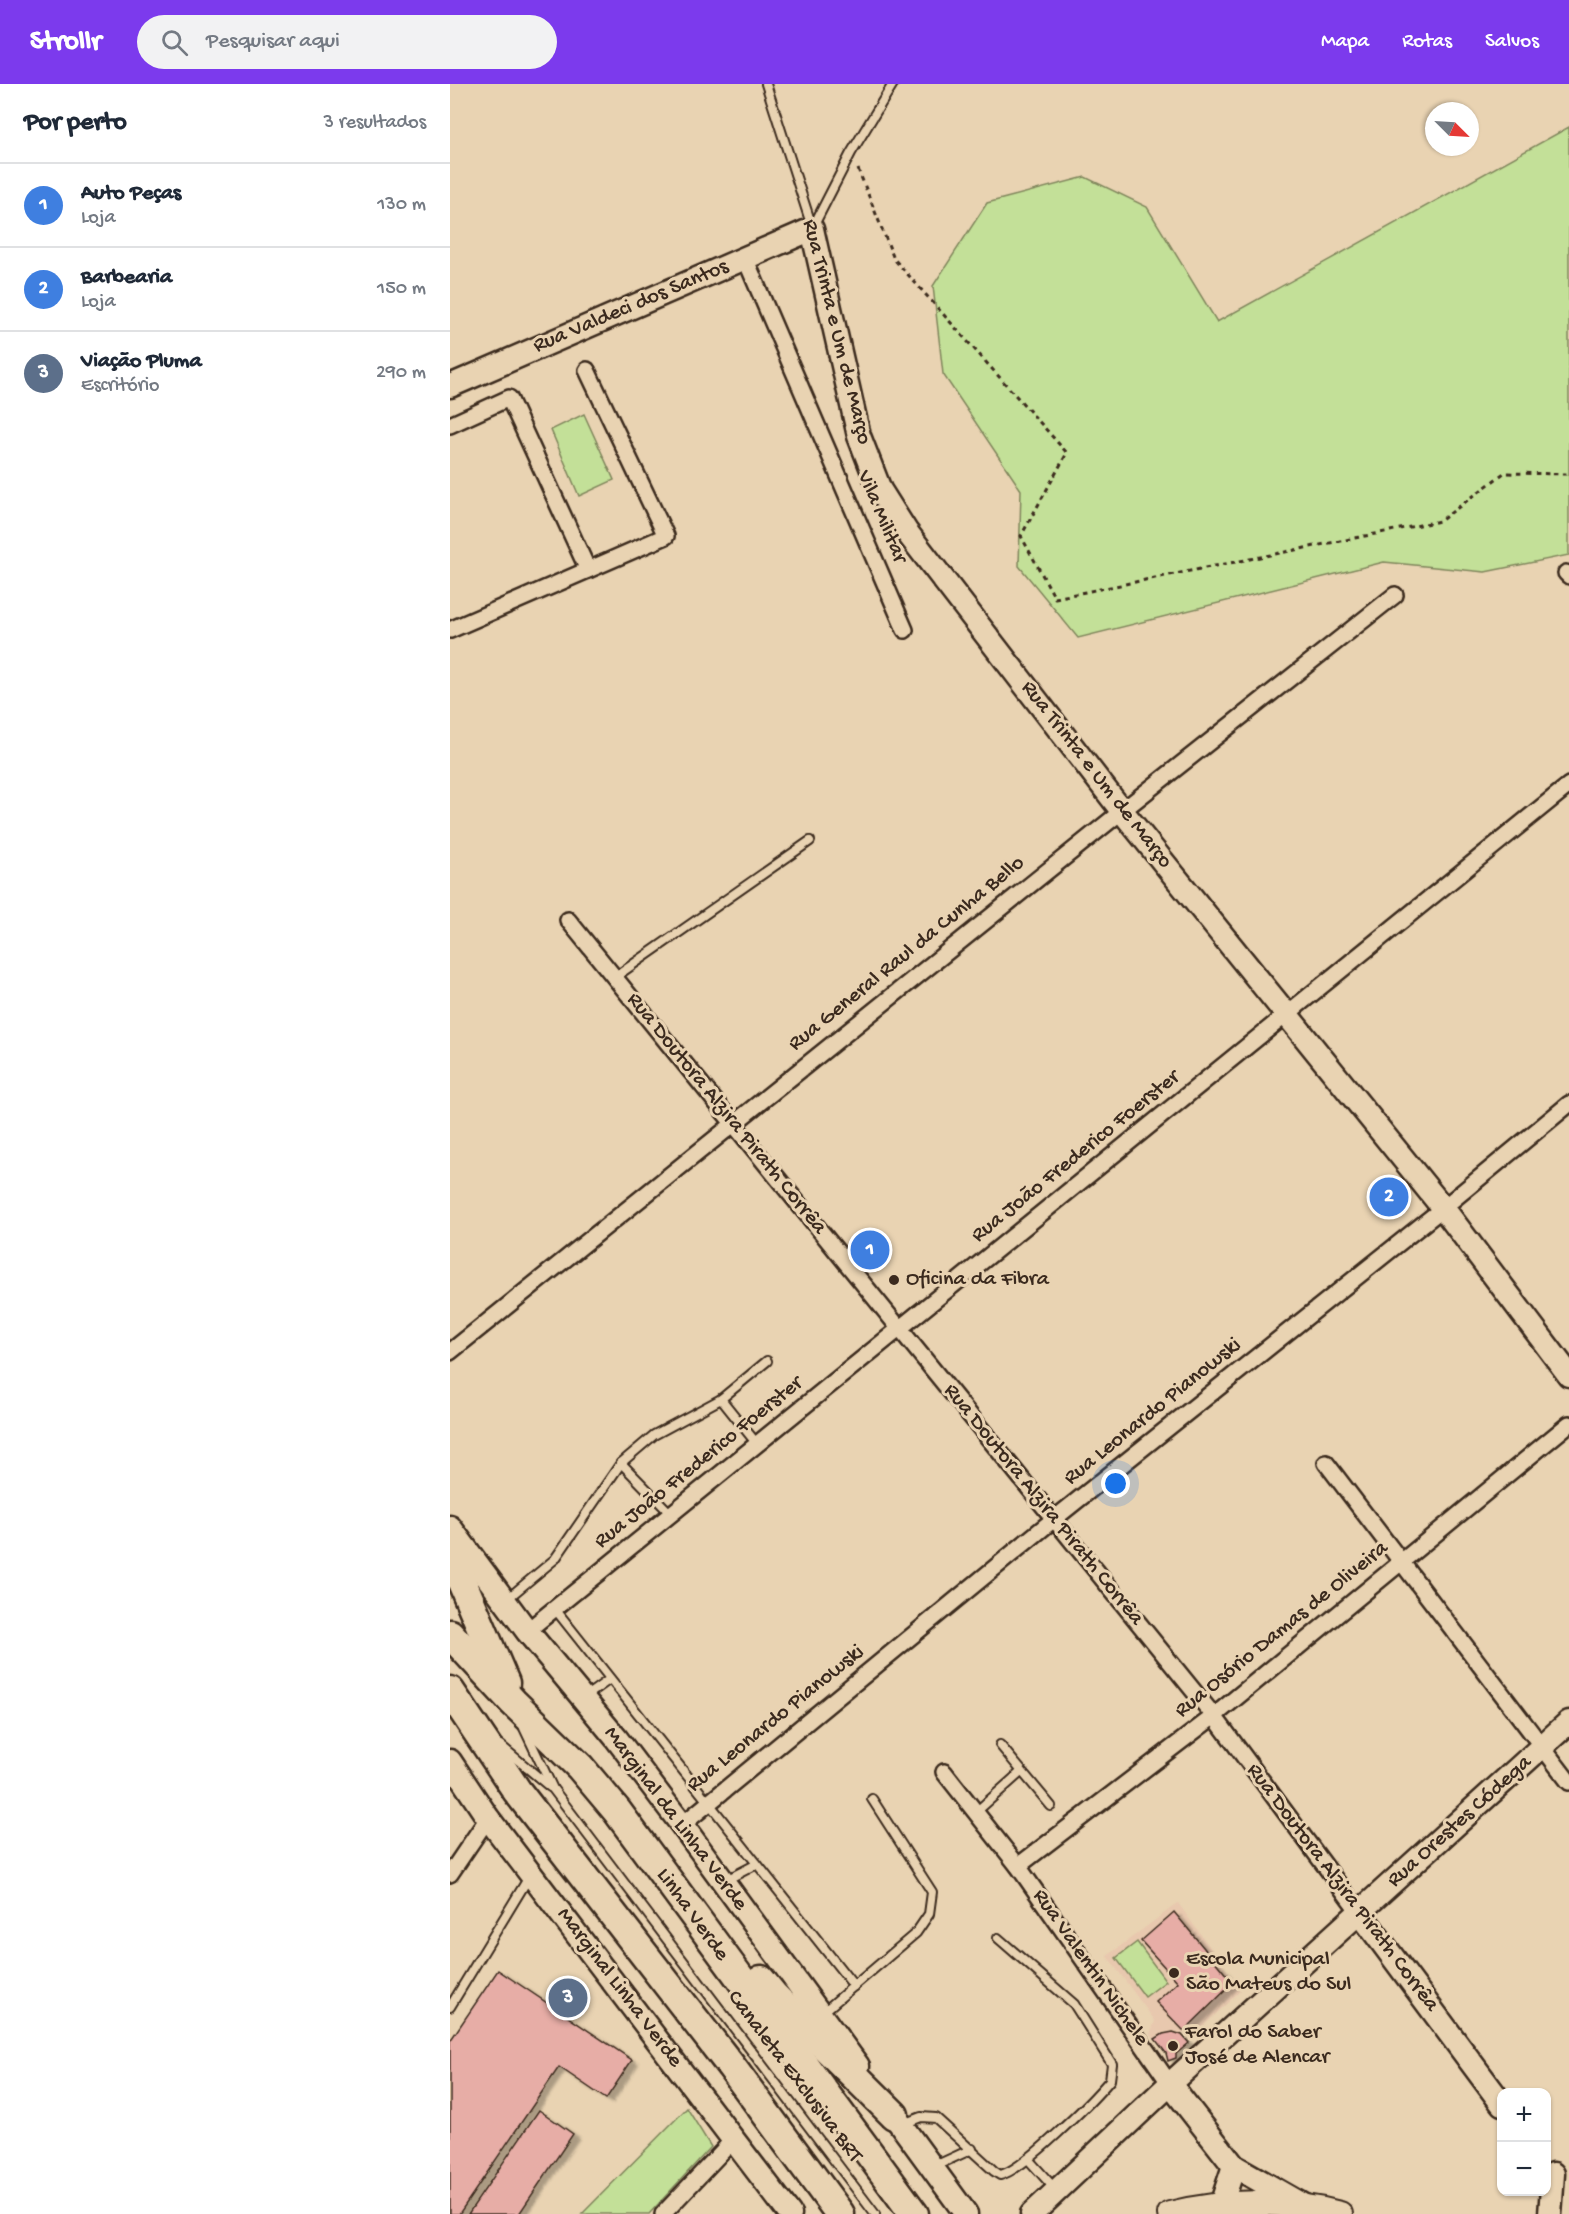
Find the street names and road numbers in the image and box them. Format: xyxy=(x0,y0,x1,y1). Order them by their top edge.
street label: Rua Trinta e Um de Março xyxy=(795,217,877,447)
street label: Rua Valdeci dos Santos xyxy=(530,254,733,360)
street label: Vila Militar xyxy=(850,466,913,569)
street label: Rua Trinta e Um de Março xyxy=(1015,676,1177,874)
street label: Rua General Raul da Cunha Bello xyxy=(784,851,1030,1057)
street label: Rua Doutora Alzira Pirath Corrêa xyxy=(620,988,832,1241)
street label: Rua João Frederico Foerster xyxy=(967,1064,1187,1249)
street label: Rua Leonardo Pianowski xyxy=(1059,1332,1247,1492)
street label: Rua João Frederico Foerster xyxy=(590,1370,810,1555)
street label: Rua Doutora Alzira Pirath Corrêa xyxy=(937,1379,1149,1632)
street label: Rua Osório Damas de Oliveira xyxy=(1170,1535,1395,1724)
street label: Rua Leonardo Pianowski xyxy=(682,1639,870,1799)
street label: Marginal da Linha Verde xyxy=(597,1722,753,1916)
street label: Rua Orestes Códega xyxy=(1382,1750,1538,1894)
street label: Rua Doutora Alzira Pirath Corrêa xyxy=(1240,1759,1444,2018)
street label: Linha Verde xyxy=(650,1863,734,1967)
street label: Rua Valentin Nichele xyxy=(1026,1884,1154,2052)
street label: Marginal Linha Verde xyxy=(550,1903,688,2074)
street label: Canaleta Exclusiva BRT xyxy=(721,1986,868,2169)

